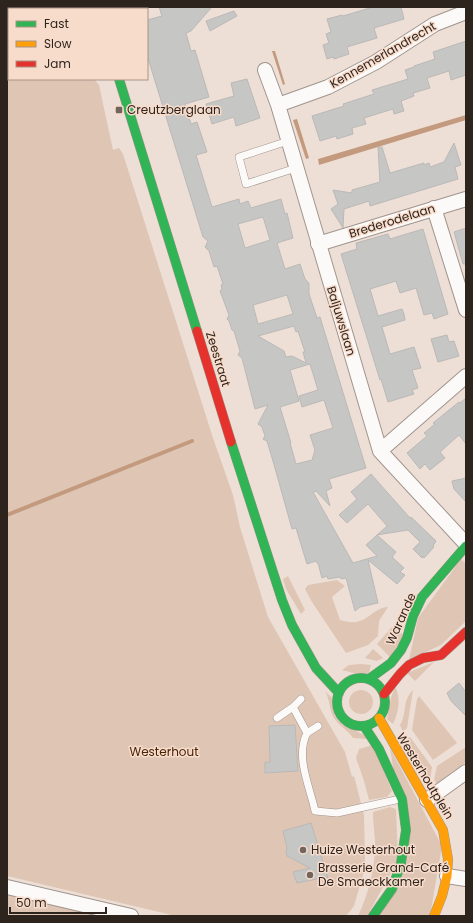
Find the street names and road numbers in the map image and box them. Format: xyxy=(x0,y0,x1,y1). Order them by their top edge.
street label: Kennemerlandrecht xyxy=(327,17,439,92)
street label: Brederodelaan xyxy=(347,199,437,242)
street label: Baljuwslaan xyxy=(323,284,360,358)
street label: Zeestraat xyxy=(202,329,235,389)
street label: Warande xyxy=(381,590,420,648)
street label: Westerhoutplein xyxy=(393,729,458,822)

